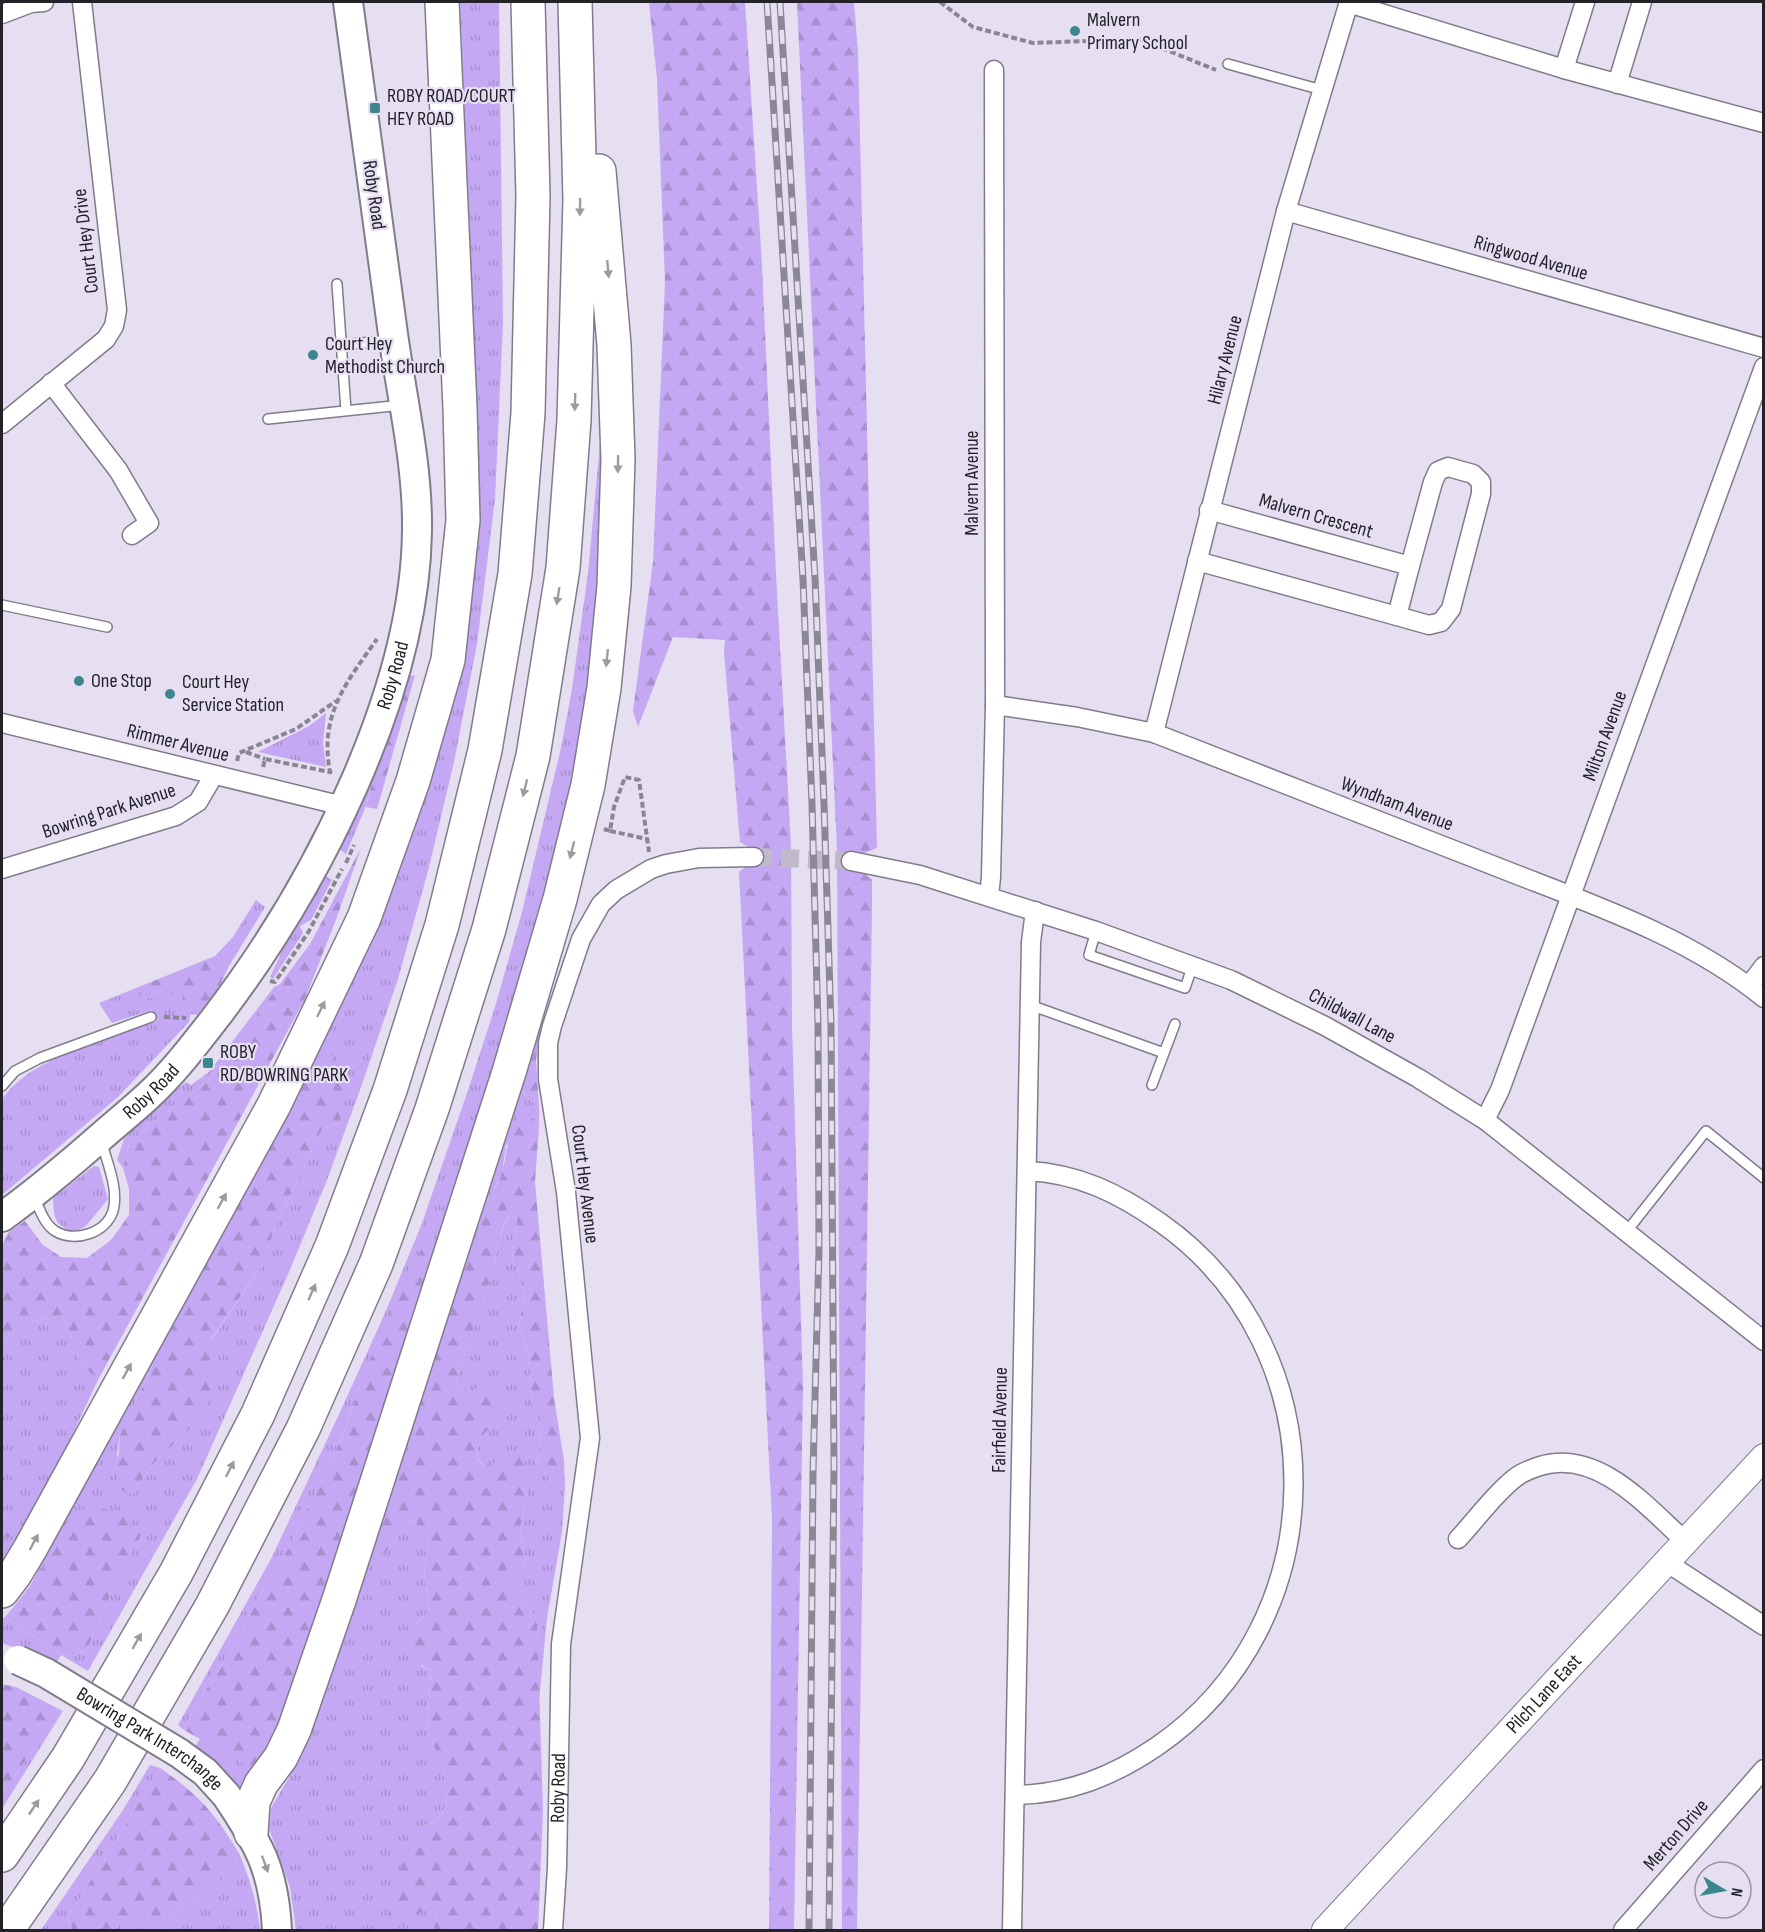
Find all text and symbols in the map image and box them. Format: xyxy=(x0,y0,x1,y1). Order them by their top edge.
place label: Malvern Primary School xyxy=(1087,8,1188,55)
marker: Malvern Primary School xyxy=(1068,24,1082,38)
place label: ROBY ROAD/COURT HEY ROAD xyxy=(387,84,516,131)
marker: ROBY ROAD/COURT HEY ROAD xyxy=(368,101,382,115)
street label: Roby Road xyxy=(357,159,391,231)
street label: Court Hey Drive xyxy=(68,187,104,295)
one-way arrow xyxy=(575,197,585,216)
street label: Ringwood Avenue xyxy=(1471,230,1591,286)
one-way arrow xyxy=(603,260,613,279)
street label: Hilary Avenue xyxy=(1202,313,1248,407)
place label: Court Hey Methodist Church xyxy=(325,332,445,379)
marker: Court Hey Methodist Church xyxy=(306,348,320,362)
one-way arrow xyxy=(570,392,580,411)
street label: Malvern Avenue xyxy=(960,430,984,536)
one-way arrow xyxy=(613,454,623,473)
street label: Malvern Crescent xyxy=(1256,488,1376,544)
one-way arrow xyxy=(554,587,563,606)
street label: Roby Road xyxy=(372,639,414,713)
one-way arrow xyxy=(602,649,612,668)
place label: One Stop xyxy=(91,669,152,693)
place label: Court Hey Service Station xyxy=(182,670,284,717)
marker: One Stop xyxy=(72,674,86,688)
marker: Court Hey Service Station xyxy=(163,687,177,701)
street label: Milton Avenue xyxy=(1578,688,1632,784)
street label: Rimmer Avenue xyxy=(124,719,232,767)
street label: Wyndham Avenue xyxy=(1337,772,1457,836)
street label: Bowring Park Avenue xyxy=(39,778,179,844)
one-way arrow xyxy=(519,779,529,797)
one-way arrow xyxy=(567,841,577,859)
street label: Childwall Lane xyxy=(1304,983,1400,1049)
one-way arrow xyxy=(316,1000,325,1017)
place label: ROBY RD/BOWRING PARK xyxy=(220,1040,348,1087)
marker: ROBY RD/BOWRING PARK xyxy=(201,1056,215,1070)
street label: Roby Road xyxy=(118,1059,185,1125)
street label: Court Hey Avenue xyxy=(566,1123,604,1245)
one-way arrow xyxy=(217,1192,227,1209)
one-way arrow xyxy=(307,1284,316,1301)
one-way arrow xyxy=(122,1362,132,1379)
street label: Fairfield Avenue xyxy=(987,1367,1013,1473)
one-way arrow xyxy=(225,1461,235,1478)
one-way arrow xyxy=(29,1533,39,1550)
one-way arrow xyxy=(131,1633,142,1649)
street label: Pilch Lane East xyxy=(1501,1649,1587,1739)
street label: Bowring Park Interchange xyxy=(72,1682,228,1796)
street label: Roby Road xyxy=(546,1753,571,1823)
street label: Merton Drive xyxy=(1638,1794,1714,1876)
one-way arrow xyxy=(29,1798,40,1815)
one-way arrow xyxy=(261,1855,271,1873)
north arrow xyxy=(1693,1860,1753,1920)
text: N xyxy=(1726,1886,1746,1898)

